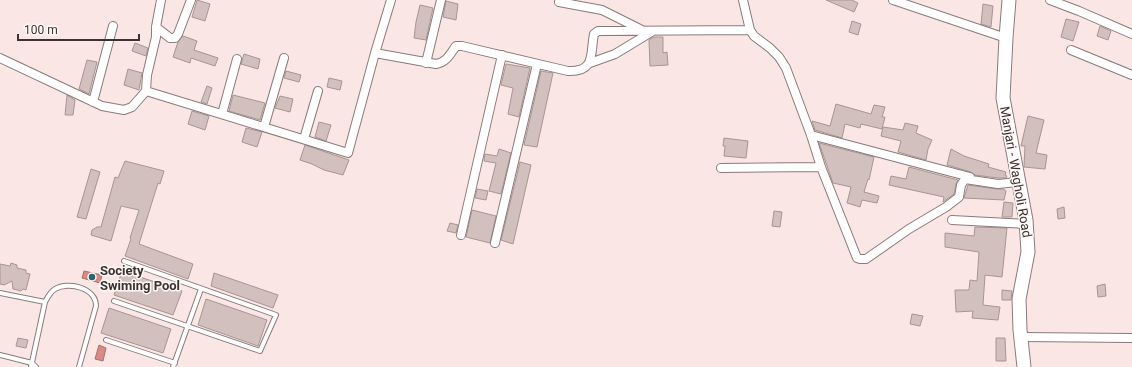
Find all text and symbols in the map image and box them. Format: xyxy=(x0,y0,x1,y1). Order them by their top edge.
scale bar xyxy=(18,16,139,42)
text: 100 m xyxy=(24,23,58,37)
street label: Manjari - Wagholi Road xyxy=(997,105,1035,239)
place label: Society Swiming Pool xyxy=(100,263,180,293)
marker: Society Swiming Pool xyxy=(87,272,97,282)

